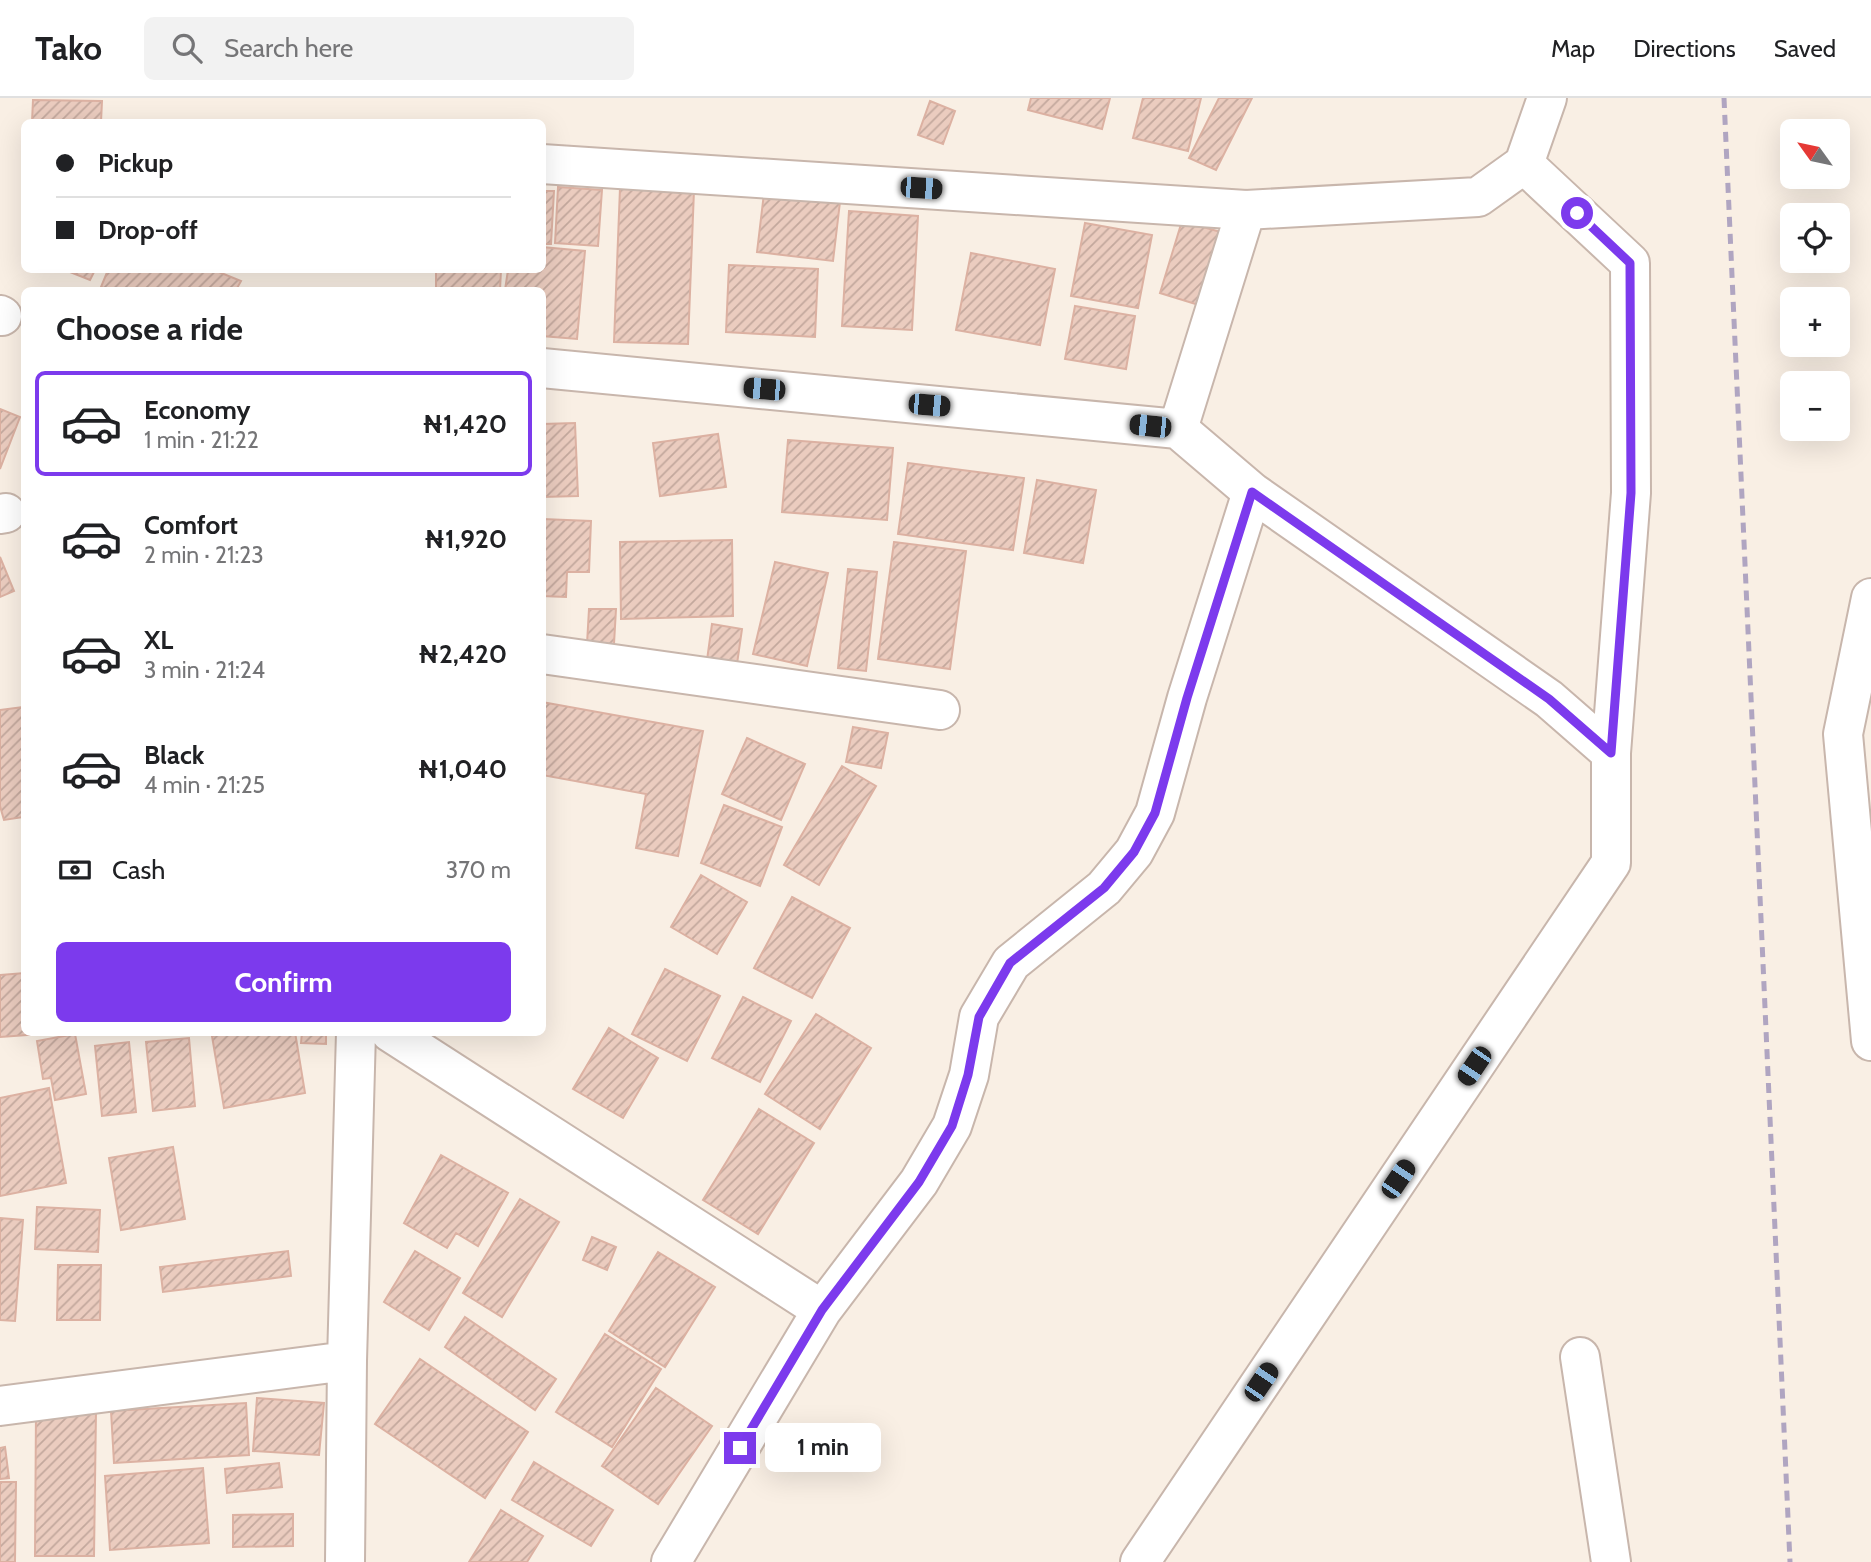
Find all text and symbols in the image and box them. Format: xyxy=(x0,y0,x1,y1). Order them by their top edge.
search box xyxy=(144,17,634,80)
text: Tako xyxy=(35,28,102,68)
icon: search xyxy=(168,29,206,67)
text: Search here xyxy=(224,32,353,64)
text: Map xyxy=(1551,34,1595,63)
text: Directions xyxy=(1633,34,1736,63)
text: Saved xyxy=(1774,34,1836,63)
north arrow xyxy=(1780,119,1850,189)
map controls xyxy=(1780,119,1850,441)
text: Pickup xyxy=(98,147,173,179)
car xyxy=(900,176,943,200)
route start xyxy=(1561,197,1593,229)
button: locate xyxy=(1780,203,1850,273)
text: Drop-off xyxy=(98,214,198,246)
button: + xyxy=(1780,287,1850,357)
text: Choose a ride xyxy=(56,309,243,348)
button: − xyxy=(1780,371,1850,441)
car xyxy=(743,377,786,401)
icon: car xyxy=(60,392,123,455)
car xyxy=(908,393,951,417)
text: Economy xyxy=(144,394,250,426)
text: ₦1,420 xyxy=(422,408,507,440)
car xyxy=(1129,413,1172,439)
text: 1 min · 21:22 xyxy=(144,426,259,454)
icon: car xyxy=(60,507,123,570)
text: Comfort xyxy=(144,509,238,541)
text: ₦1,920 xyxy=(424,523,507,555)
text: 2 min · 21:23 xyxy=(144,541,264,569)
icon: car xyxy=(60,622,123,685)
text: XL xyxy=(144,624,173,656)
text: ₦2,420 xyxy=(418,638,507,670)
text: 3 min · 21:24 xyxy=(144,656,265,684)
icon: car xyxy=(60,737,123,800)
text: Black xyxy=(144,739,204,771)
text: ₦1,040 xyxy=(418,753,507,785)
text: 4 min · 21:25 xyxy=(144,771,265,799)
icon: cash xyxy=(56,851,94,889)
text: Cash xyxy=(112,854,165,886)
text: 370 m xyxy=(446,856,511,884)
button: Confirm xyxy=(56,942,511,1022)
car xyxy=(1454,1043,1495,1089)
car xyxy=(1378,1156,1419,1202)
car xyxy=(1241,1359,1282,1405)
callout: 1 min xyxy=(764,1424,880,1472)
route end xyxy=(724,1432,756,1464)
text: 1 min xyxy=(797,1433,849,1461)

